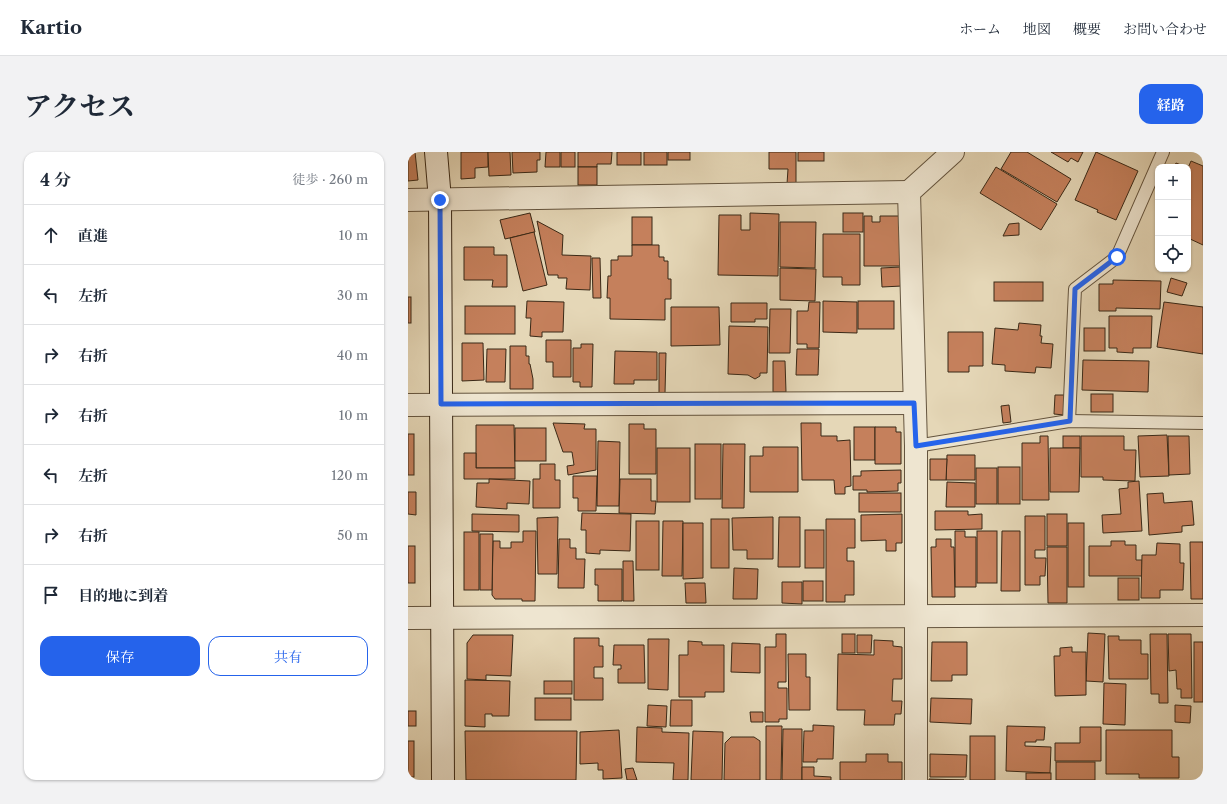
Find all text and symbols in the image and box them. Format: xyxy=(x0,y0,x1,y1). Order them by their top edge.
text: Kartio xyxy=(20,16,82,39)
text: ホーム xyxy=(959,20,1001,38)
text: 地図 xyxy=(1023,20,1051,38)
text: 概要 xyxy=(1073,20,1101,38)
text: お問い合わせ xyxy=(1123,20,1207,38)
button: 経路 xyxy=(1139,84,1203,124)
text: アクセス xyxy=(24,89,135,123)
map controls xyxy=(1155,164,1191,272)
button: + xyxy=(1155,164,1191,200)
text: 4 分 xyxy=(40,170,71,190)
text: 徒歩 · 260 m xyxy=(293,171,368,187)
route end xyxy=(431,191,449,209)
button: − xyxy=(1155,200,1191,236)
icon: ahead xyxy=(40,224,62,246)
text: 直進 xyxy=(78,226,108,245)
text: 10 m xyxy=(339,227,368,243)
button: locate xyxy=(1155,236,1191,272)
route start xyxy=(1108,248,1126,266)
icon: left xyxy=(40,284,62,306)
text: 左折 xyxy=(78,286,108,305)
text: 30 m xyxy=(337,287,368,303)
icon: right xyxy=(40,344,62,366)
text: 右折 xyxy=(78,346,108,365)
text: 40 m xyxy=(337,347,368,363)
icon: right xyxy=(40,404,62,426)
text: 右折 xyxy=(78,406,108,425)
text: 10 m xyxy=(339,407,368,423)
icon: left xyxy=(40,464,62,486)
text: 左折 xyxy=(78,466,108,485)
text: 120 m xyxy=(331,467,368,483)
icon: right xyxy=(40,524,62,546)
text: 右折 xyxy=(78,526,108,545)
text: 50 m xyxy=(337,527,368,543)
icon: arrive xyxy=(40,584,62,606)
text: 目的地に到着 xyxy=(78,586,168,605)
button: 保存 xyxy=(40,636,200,676)
button: 共有 xyxy=(208,636,368,676)

